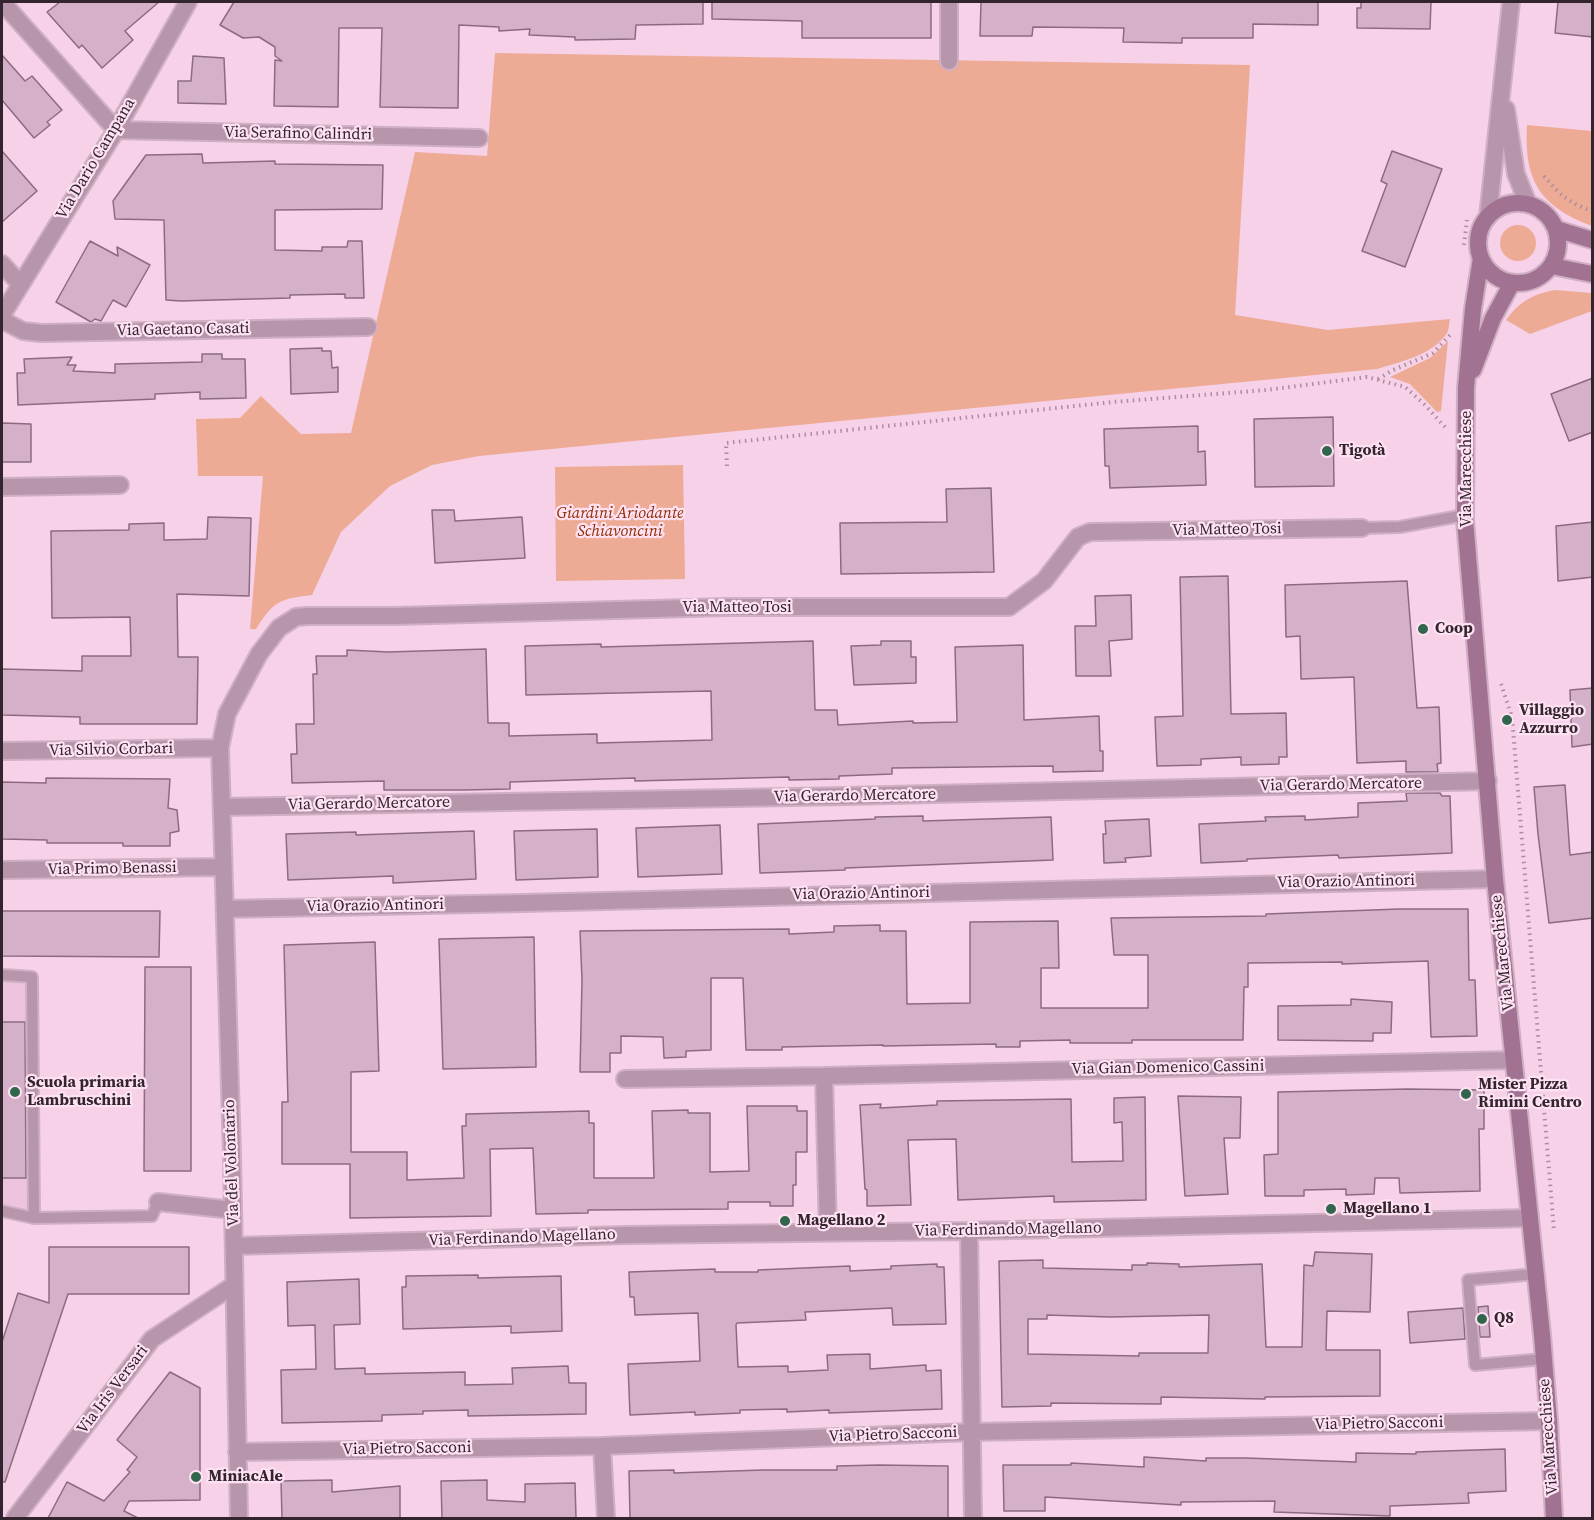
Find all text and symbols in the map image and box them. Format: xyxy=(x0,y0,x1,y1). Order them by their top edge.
street label: Via Dario Campana xyxy=(52,95,140,223)
street label: Via Serafino Calindri xyxy=(224,123,372,145)
street label: Via Gaetano Casati xyxy=(116,319,250,341)
street label: Via Marecchiese xyxy=(1457,411,1477,527)
place label: Tigotà xyxy=(1339,441,1386,461)
marker: Tigotà xyxy=(1320,444,1334,458)
park label: Giardini Ariodante Schiavoncini xyxy=(556,504,684,542)
street label: Via Matteo Tosi xyxy=(1172,519,1282,541)
street label: Via Matteo Tosi xyxy=(682,598,792,618)
place label: Coop xyxy=(1435,619,1473,639)
marker: Coop xyxy=(1416,622,1430,636)
place label: Villaggio Azzurro xyxy=(1519,701,1584,739)
marker: Villaggio Azzurro xyxy=(1500,713,1514,727)
street label: Via Silvio Corbari xyxy=(49,739,173,761)
street label: Via Gerardo Mercatore xyxy=(1260,774,1422,796)
street label: Via Gerardo Mercatore xyxy=(774,785,936,807)
street label: Via Gerardo Mercatore xyxy=(288,793,450,815)
street label: Via Primo Benassi xyxy=(47,858,177,880)
street label: Via Orazio Antinori xyxy=(1277,871,1415,893)
street label: Via Orazio Antinori xyxy=(792,883,930,905)
street label: Via Marecchiese xyxy=(1487,894,1519,1012)
street label: Via Orazio Antinori xyxy=(306,895,444,917)
street label: Via Gian Domenico Cassini xyxy=(1071,1057,1265,1079)
place label: Scuola primaria Lambruschini xyxy=(27,1073,145,1111)
place label: Mister Pizza Rimini Centro xyxy=(1478,1075,1582,1113)
marker: Scuola primaria Lambruschini xyxy=(8,1085,22,1099)
marker: Mister Pizza Rimini Centro xyxy=(1459,1087,1473,1101)
street label: Via del Volontario xyxy=(220,1099,244,1227)
place label: Magellano 1 xyxy=(1343,1199,1432,1219)
marker: Magellano 1 xyxy=(1324,1202,1338,1216)
place label: Magellano 2 xyxy=(797,1211,886,1231)
marker: Magellano 2 xyxy=(778,1214,792,1228)
street label: Via Ferdinando Magellano xyxy=(914,1219,1102,1241)
street label: Via Ferdinando Magellano xyxy=(428,1225,616,1251)
place label: Q8 xyxy=(1494,1309,1514,1329)
marker: Q8 xyxy=(1475,1312,1489,1326)
street label: Via Iris Versari xyxy=(73,1342,153,1438)
street label: Via Marecchiese xyxy=(1535,1378,1563,1496)
street label: Via Pietro Sacconi xyxy=(1314,1413,1444,1435)
street label: Via Pietro Sacconi xyxy=(828,1423,958,1447)
street label: Via Pietro Sacconi xyxy=(342,1438,472,1460)
place label: MiniacAle xyxy=(208,1467,283,1487)
marker: MiniacAle xyxy=(189,1470,203,1484)

